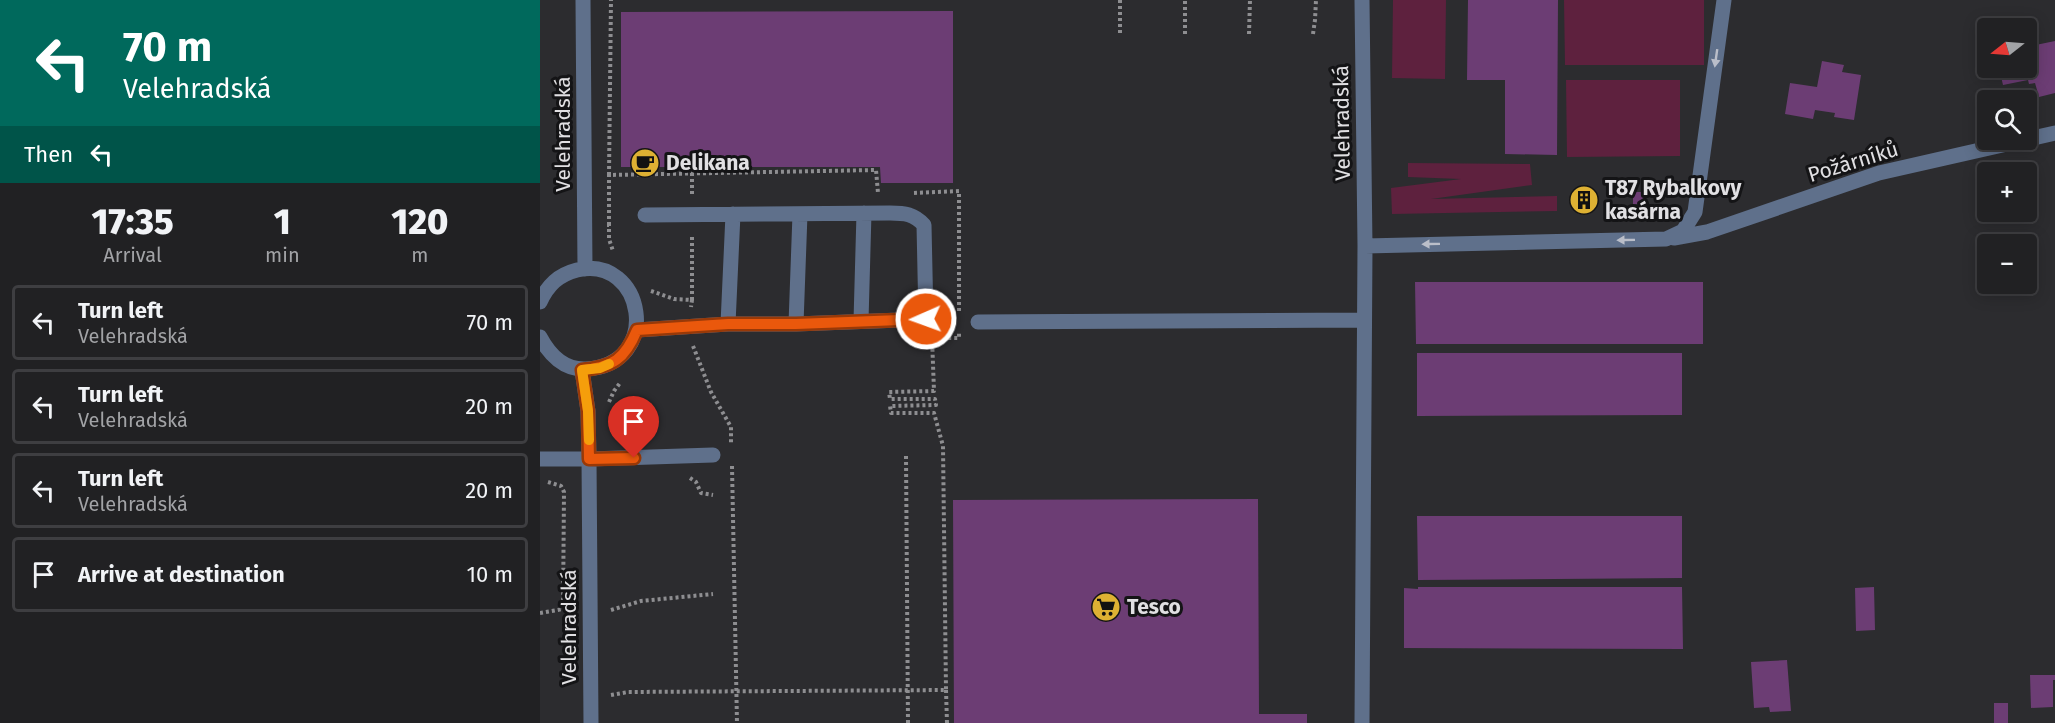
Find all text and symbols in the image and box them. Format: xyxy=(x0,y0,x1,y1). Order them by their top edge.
north arrow xyxy=(1977,18,2037,78)
map controls xyxy=(1977,18,2037,294)
text: 70 m xyxy=(123,22,212,72)
icon: left xyxy=(24,24,102,102)
one-way arrow xyxy=(1712,49,1721,68)
street label: Velehradská xyxy=(1328,65,1356,181)
text: Velehradská xyxy=(123,73,271,105)
street label: Velehradská xyxy=(550,76,576,192)
button: search xyxy=(1977,90,2037,150)
street label: Požárníků xyxy=(1805,136,1901,188)
icon: left xyxy=(85,138,118,171)
text: Then xyxy=(24,141,73,168)
cafe icon: Delikana xyxy=(629,147,661,179)
place label: Delikana xyxy=(666,150,750,176)
button: + xyxy=(1977,162,2037,222)
place label: T87 Rybalkovy kasárna xyxy=(1605,175,1741,225)
building icon: T87 Rybalkovy kasárna xyxy=(1568,184,1600,216)
text: 17:35 xyxy=(92,200,174,244)
text: 1 xyxy=(274,200,291,244)
text: 120 xyxy=(391,200,448,244)
button: − xyxy=(1977,234,2037,294)
one-way arrow xyxy=(1616,235,1635,245)
one-way arrow xyxy=(1422,240,1441,249)
text: Arrival xyxy=(103,243,162,267)
text: min xyxy=(265,243,300,267)
text: m xyxy=(411,243,428,267)
position arrow xyxy=(894,287,958,351)
text: Turn left xyxy=(78,297,163,324)
icon: left xyxy=(27,306,60,339)
text: 70 m xyxy=(467,309,513,336)
text: Velehradská xyxy=(78,324,188,348)
text: Turn left xyxy=(78,381,163,408)
icon: left xyxy=(27,390,60,423)
text: 20 m xyxy=(465,393,513,420)
pin xyxy=(608,396,659,458)
icon: arrive xyxy=(617,405,650,438)
text: Velehradská xyxy=(78,408,188,432)
text: Turn left xyxy=(78,465,163,492)
icon: left xyxy=(27,474,60,507)
text: 20 m xyxy=(465,477,513,504)
text: Velehradská xyxy=(78,492,188,516)
icon: arrive xyxy=(27,558,60,591)
text: Arrive at destination xyxy=(78,561,285,588)
text: 10 m xyxy=(467,561,513,588)
street label: Velehradská xyxy=(556,569,582,685)
supermarket icon: Tesco xyxy=(1090,591,1122,623)
place label: Tesco xyxy=(1127,594,1181,620)

